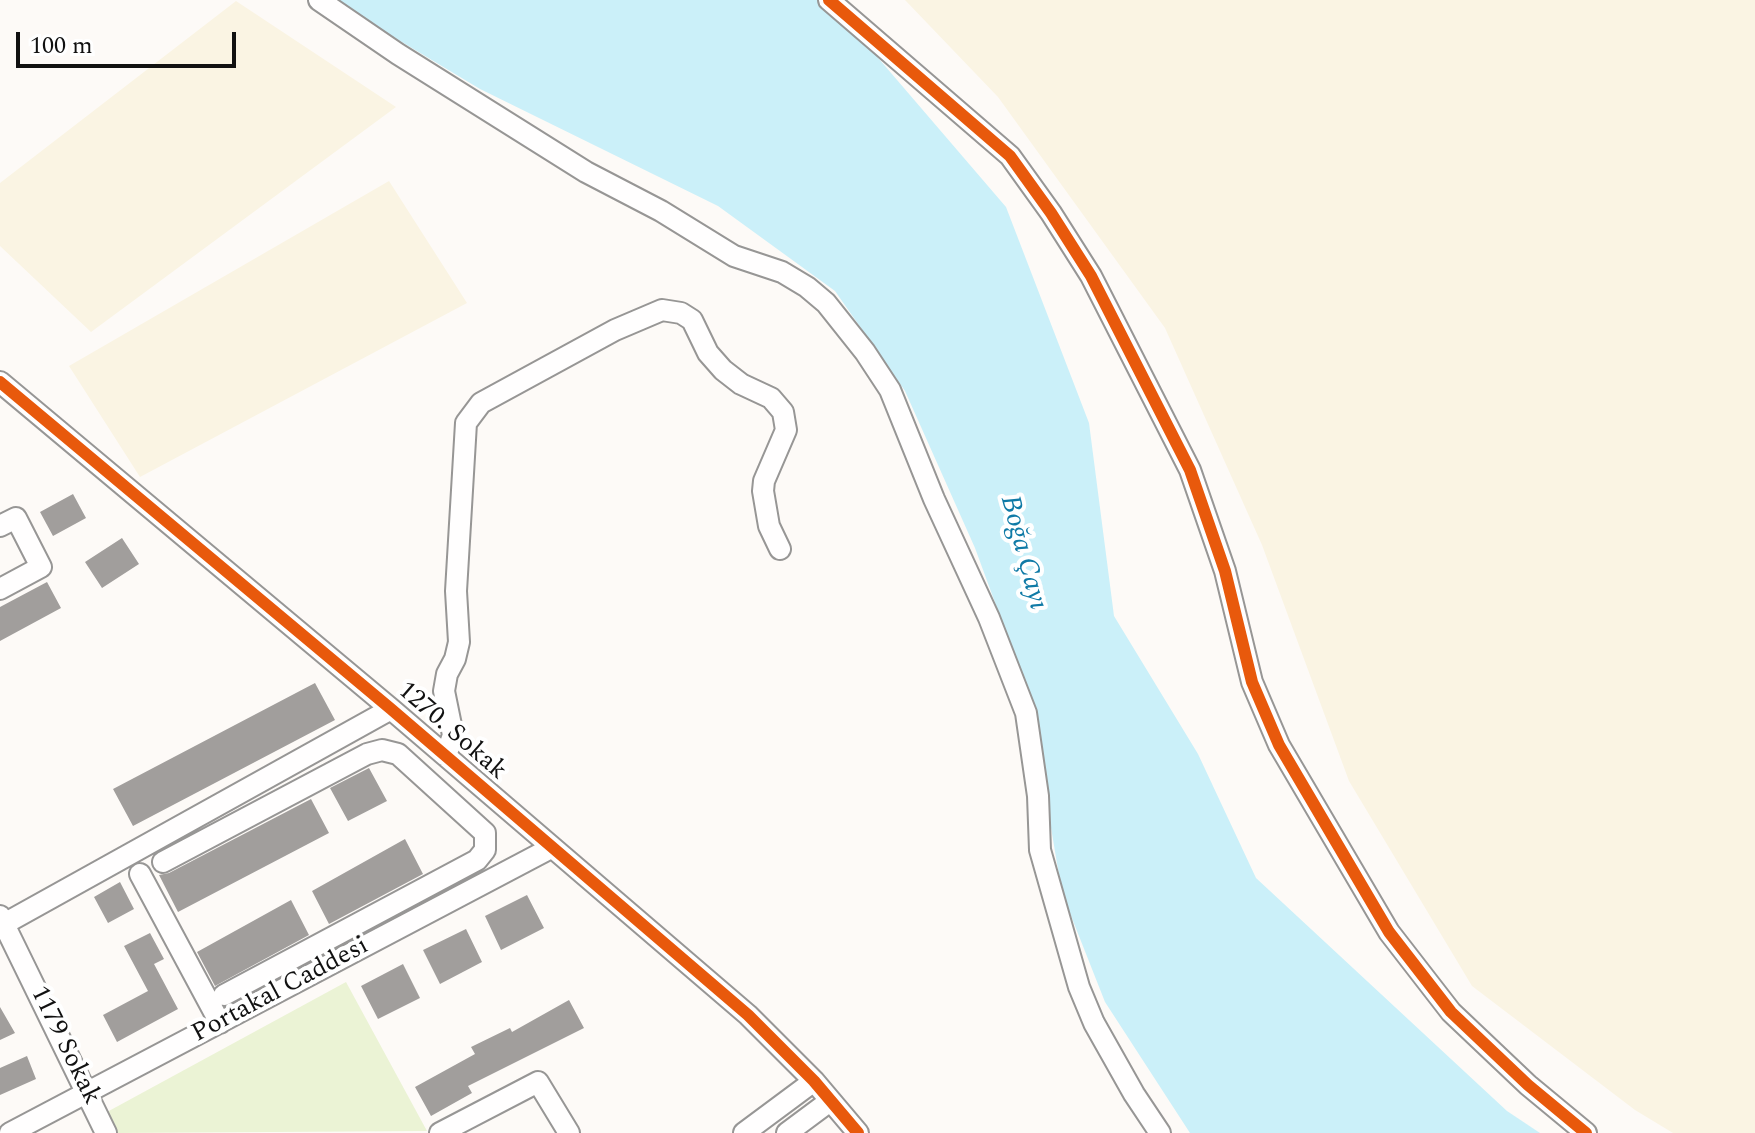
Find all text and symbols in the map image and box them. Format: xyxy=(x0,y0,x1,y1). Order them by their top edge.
scale bar xyxy=(20,16,240,66)
text: 100 m xyxy=(30,28,93,64)
water label: Boğa Çayı xyxy=(991,492,1053,614)
street label: 1270. Sokak xyxy=(390,676,512,788)
street label: Portakal Caddesi xyxy=(187,931,375,1051)
street label: 1179 Sokak xyxy=(22,982,106,1110)

